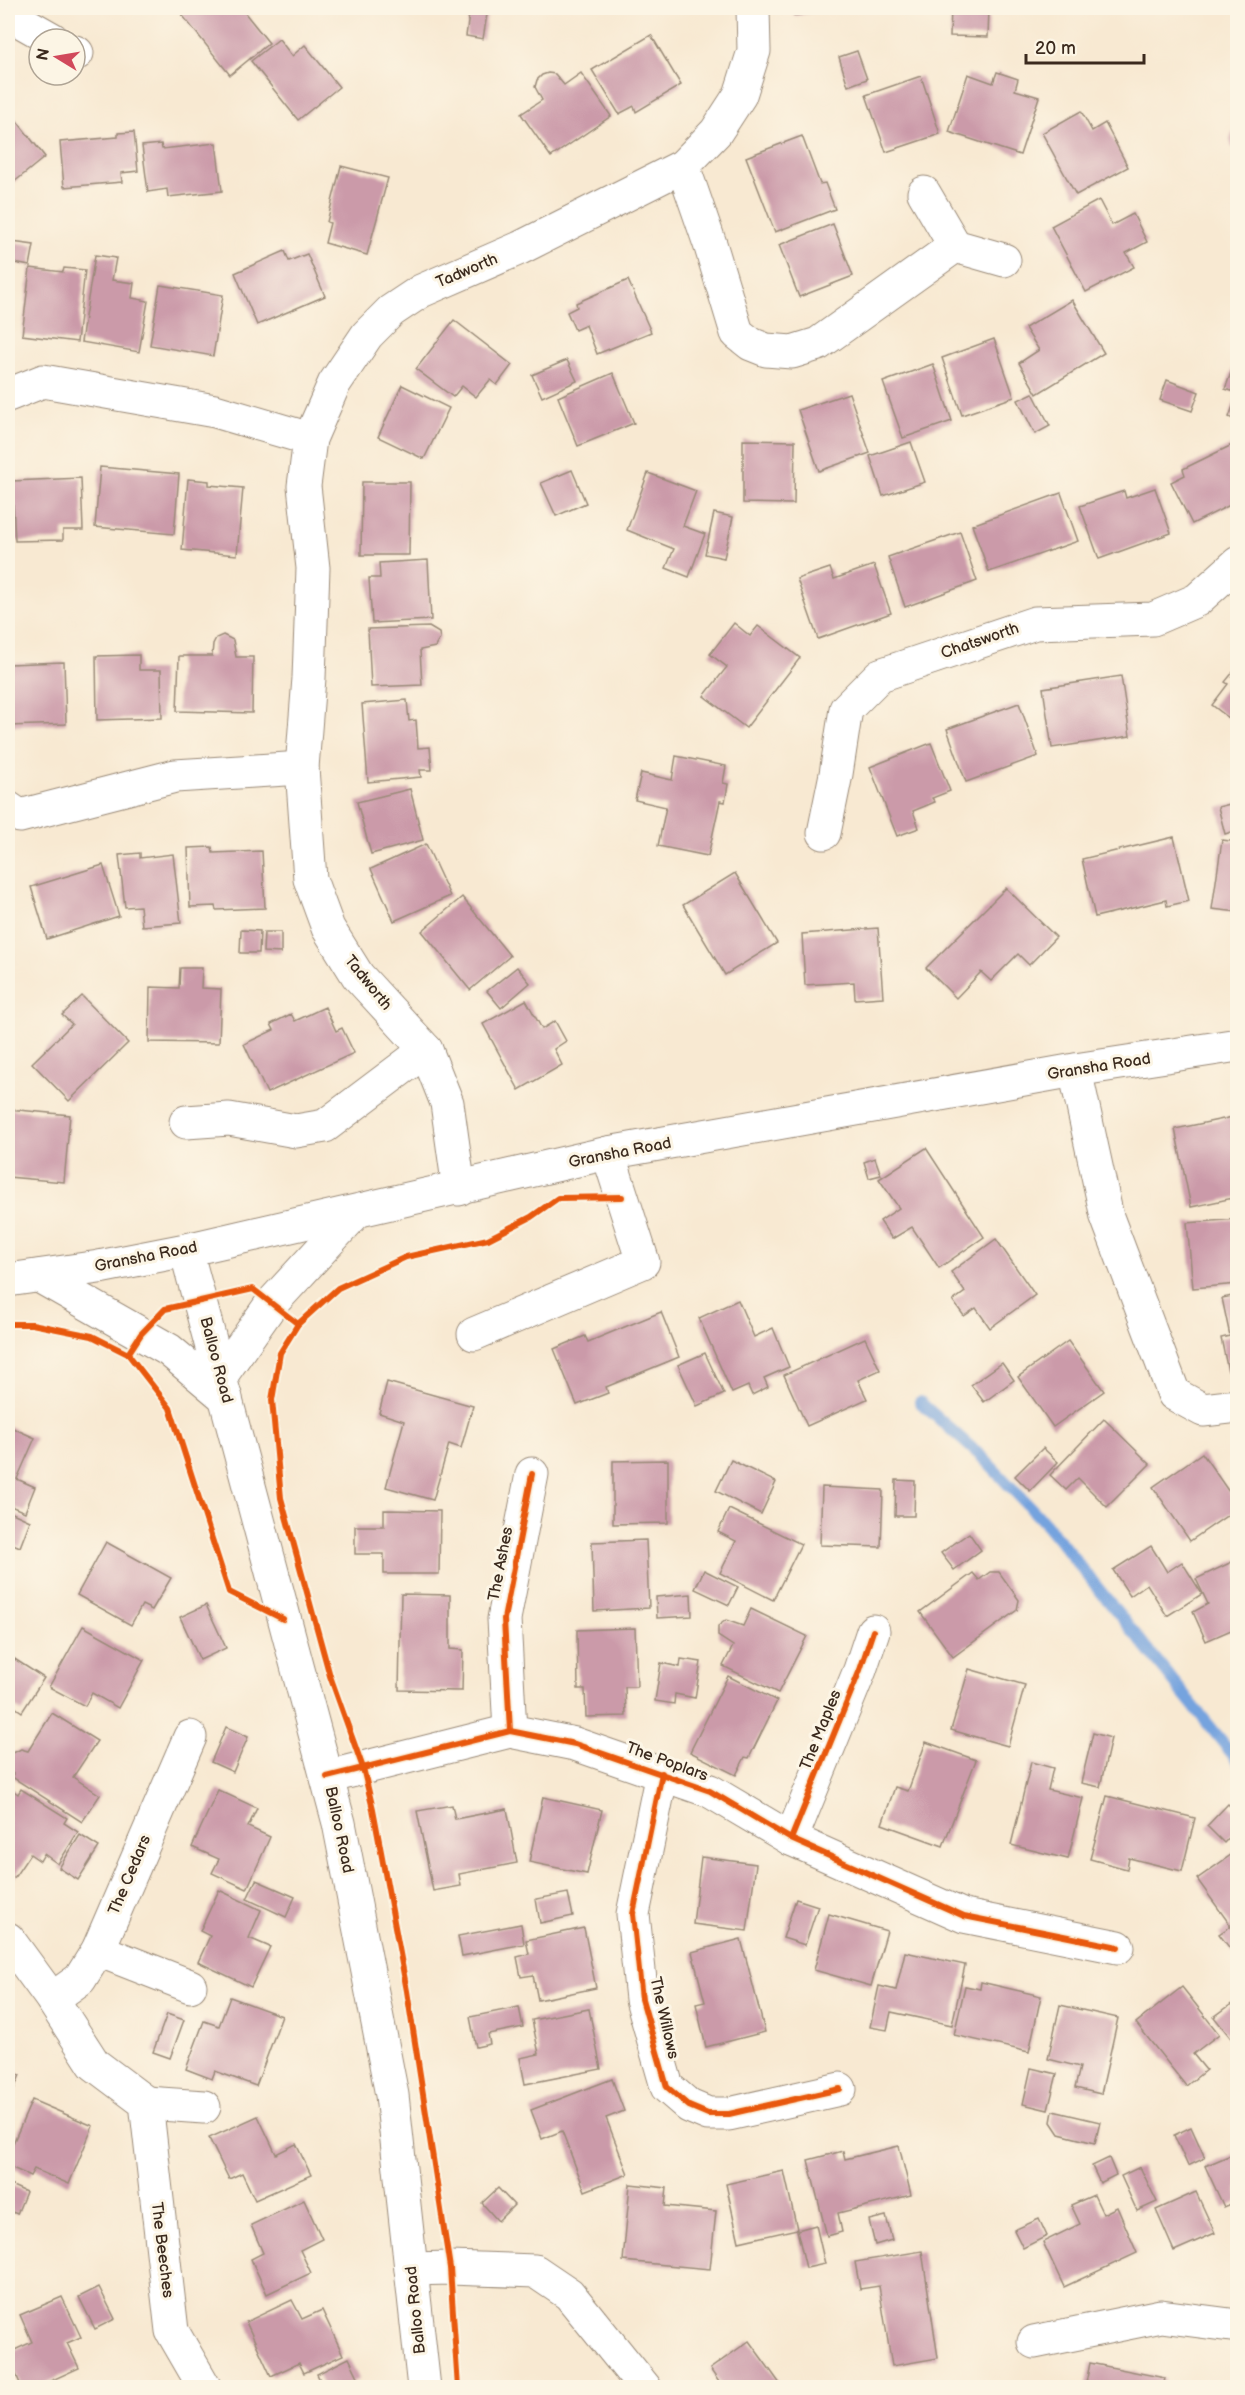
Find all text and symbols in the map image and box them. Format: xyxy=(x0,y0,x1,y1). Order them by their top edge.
north arrow xyxy=(27,27,87,87)
scale bar xyxy=(1026,27,1144,65)
text: 20 m xyxy=(1035,38,1076,59)
text: N xyxy=(33,47,54,62)
street label: Tadworth xyxy=(433,250,501,292)
street label: Chatsworth xyxy=(938,619,1022,663)
street label: Tadworth xyxy=(340,952,396,1014)
street label: Gransha Road xyxy=(1046,1049,1152,1085)
street label: Gransha Road xyxy=(567,1134,673,1172)
street label: Gransha Road xyxy=(93,1238,199,1276)
street label: Balloo Road xyxy=(195,1315,237,1405)
street label: The Ashes xyxy=(484,1525,518,1603)
street label: The Maples xyxy=(796,1687,846,1773)
street label: The Poplars xyxy=(623,1738,711,1786)
street label: Balloo Road xyxy=(321,1785,357,1875)
street label: The Cedars xyxy=(105,1832,155,1918)
street label: The Willows xyxy=(645,1975,683,2061)
street label: The Beeches xyxy=(147,2201,177,2299)
street label: Balloo Road xyxy=(402,2265,430,2355)

